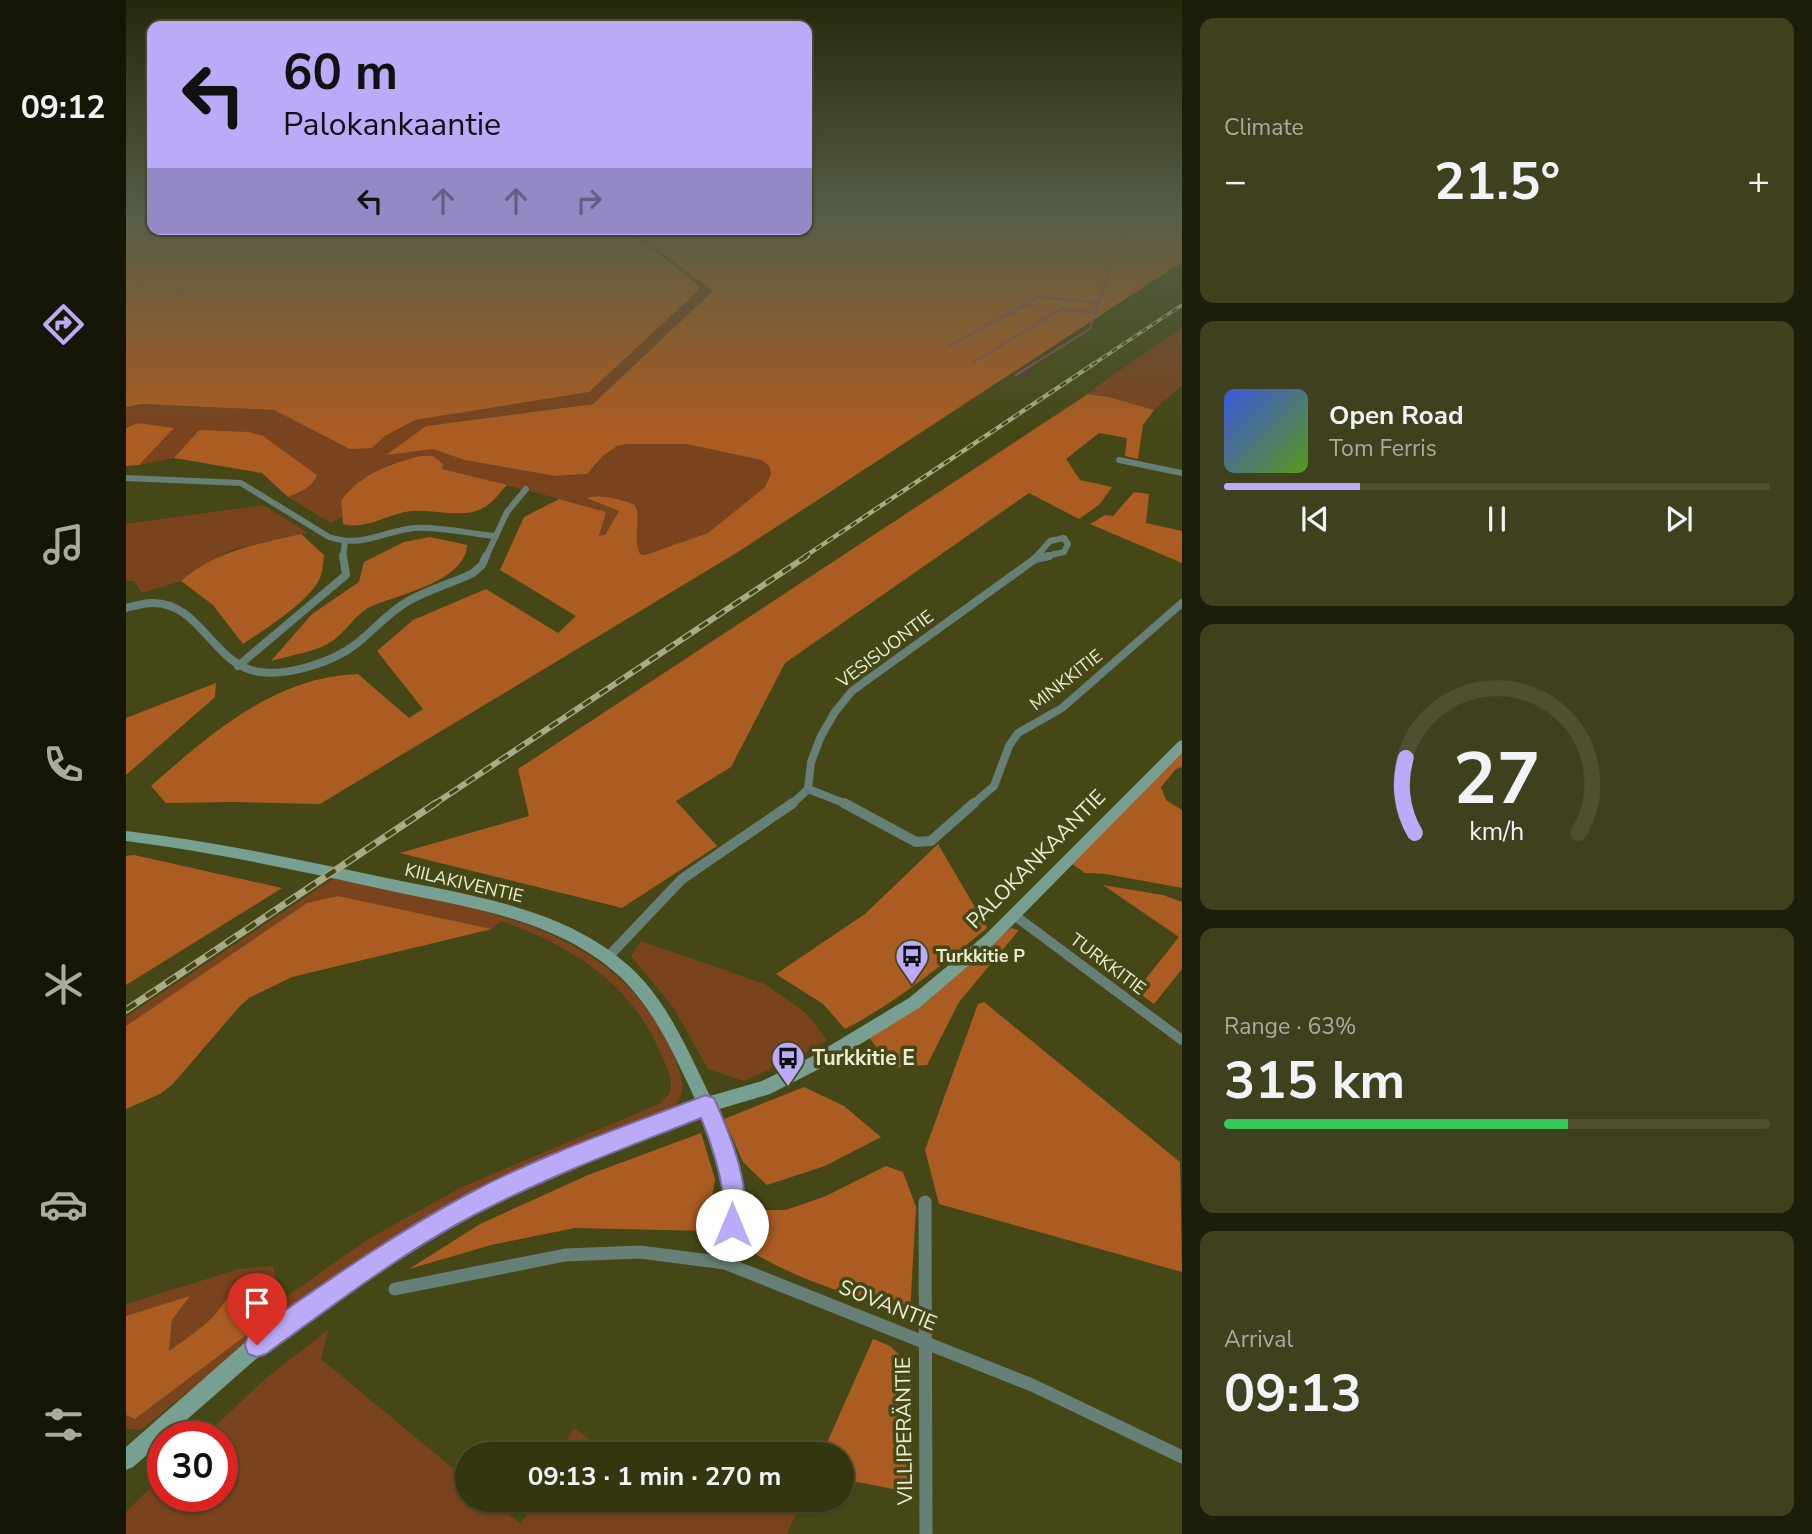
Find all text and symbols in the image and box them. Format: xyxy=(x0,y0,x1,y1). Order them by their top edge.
text: 60 m xyxy=(283,39,398,106)
icon: left xyxy=(168,49,259,140)
text: 09:12 xyxy=(21,86,105,129)
text: Palokankaantie xyxy=(283,103,501,146)
text: Climate xyxy=(1224,112,1304,143)
text: 21.5° xyxy=(1434,146,1560,217)
text: − xyxy=(1224,156,1247,207)
text: + xyxy=(1747,156,1770,207)
icon: left xyxy=(351,182,389,220)
icon: ahead xyxy=(424,182,462,220)
icon: ahead xyxy=(497,182,535,220)
icon: right xyxy=(570,182,608,220)
icon: directions xyxy=(39,300,88,349)
text: Open Road xyxy=(1329,398,1464,433)
text: Tom Ferris xyxy=(1329,433,1437,464)
icon: previous xyxy=(1296,500,1334,538)
icon: pause xyxy=(1478,500,1516,538)
icon: next xyxy=(1660,500,1698,538)
icon: music xyxy=(39,520,88,569)
street label: VESISUONTIE xyxy=(831,605,938,694)
street label: MINKKITIE xyxy=(1025,644,1107,716)
text: 27 xyxy=(1453,729,1541,829)
icon: phone xyxy=(39,740,88,789)
street label: PALOKANKAANTIE xyxy=(960,783,1112,935)
text: km/h xyxy=(1469,815,1525,849)
street label: KIILAKIVENTIE xyxy=(402,858,526,908)
street label: TURKKITIE xyxy=(1065,928,1151,1000)
bus stop icon: Turkkitie P xyxy=(893,937,931,986)
place label: Turkkitie P xyxy=(936,944,1025,968)
icon: climate xyxy=(39,960,88,1009)
text: Range · 63% xyxy=(1224,1011,1356,1042)
bus stop icon: Turkkitie E xyxy=(769,1039,807,1088)
place label: Turkkitie E xyxy=(812,1044,915,1072)
text: 315 km xyxy=(1224,1045,1405,1116)
icon: car xyxy=(39,1180,88,1229)
position arrow xyxy=(695,1188,769,1262)
pin xyxy=(227,1273,287,1345)
street label: SOVANTIE xyxy=(835,1273,941,1337)
icon: arrive xyxy=(238,1284,276,1322)
text: Arrival xyxy=(1224,1324,1293,1355)
street label: VILLIPERÄNTIE xyxy=(889,1357,919,1506)
text: 09:13 xyxy=(1224,1358,1362,1429)
icon: filters xyxy=(39,1400,88,1449)
speed limit sign: 30 xyxy=(147,1421,238,1512)
text: 09:13 · 1 min · 270 m xyxy=(528,1459,781,1494)

